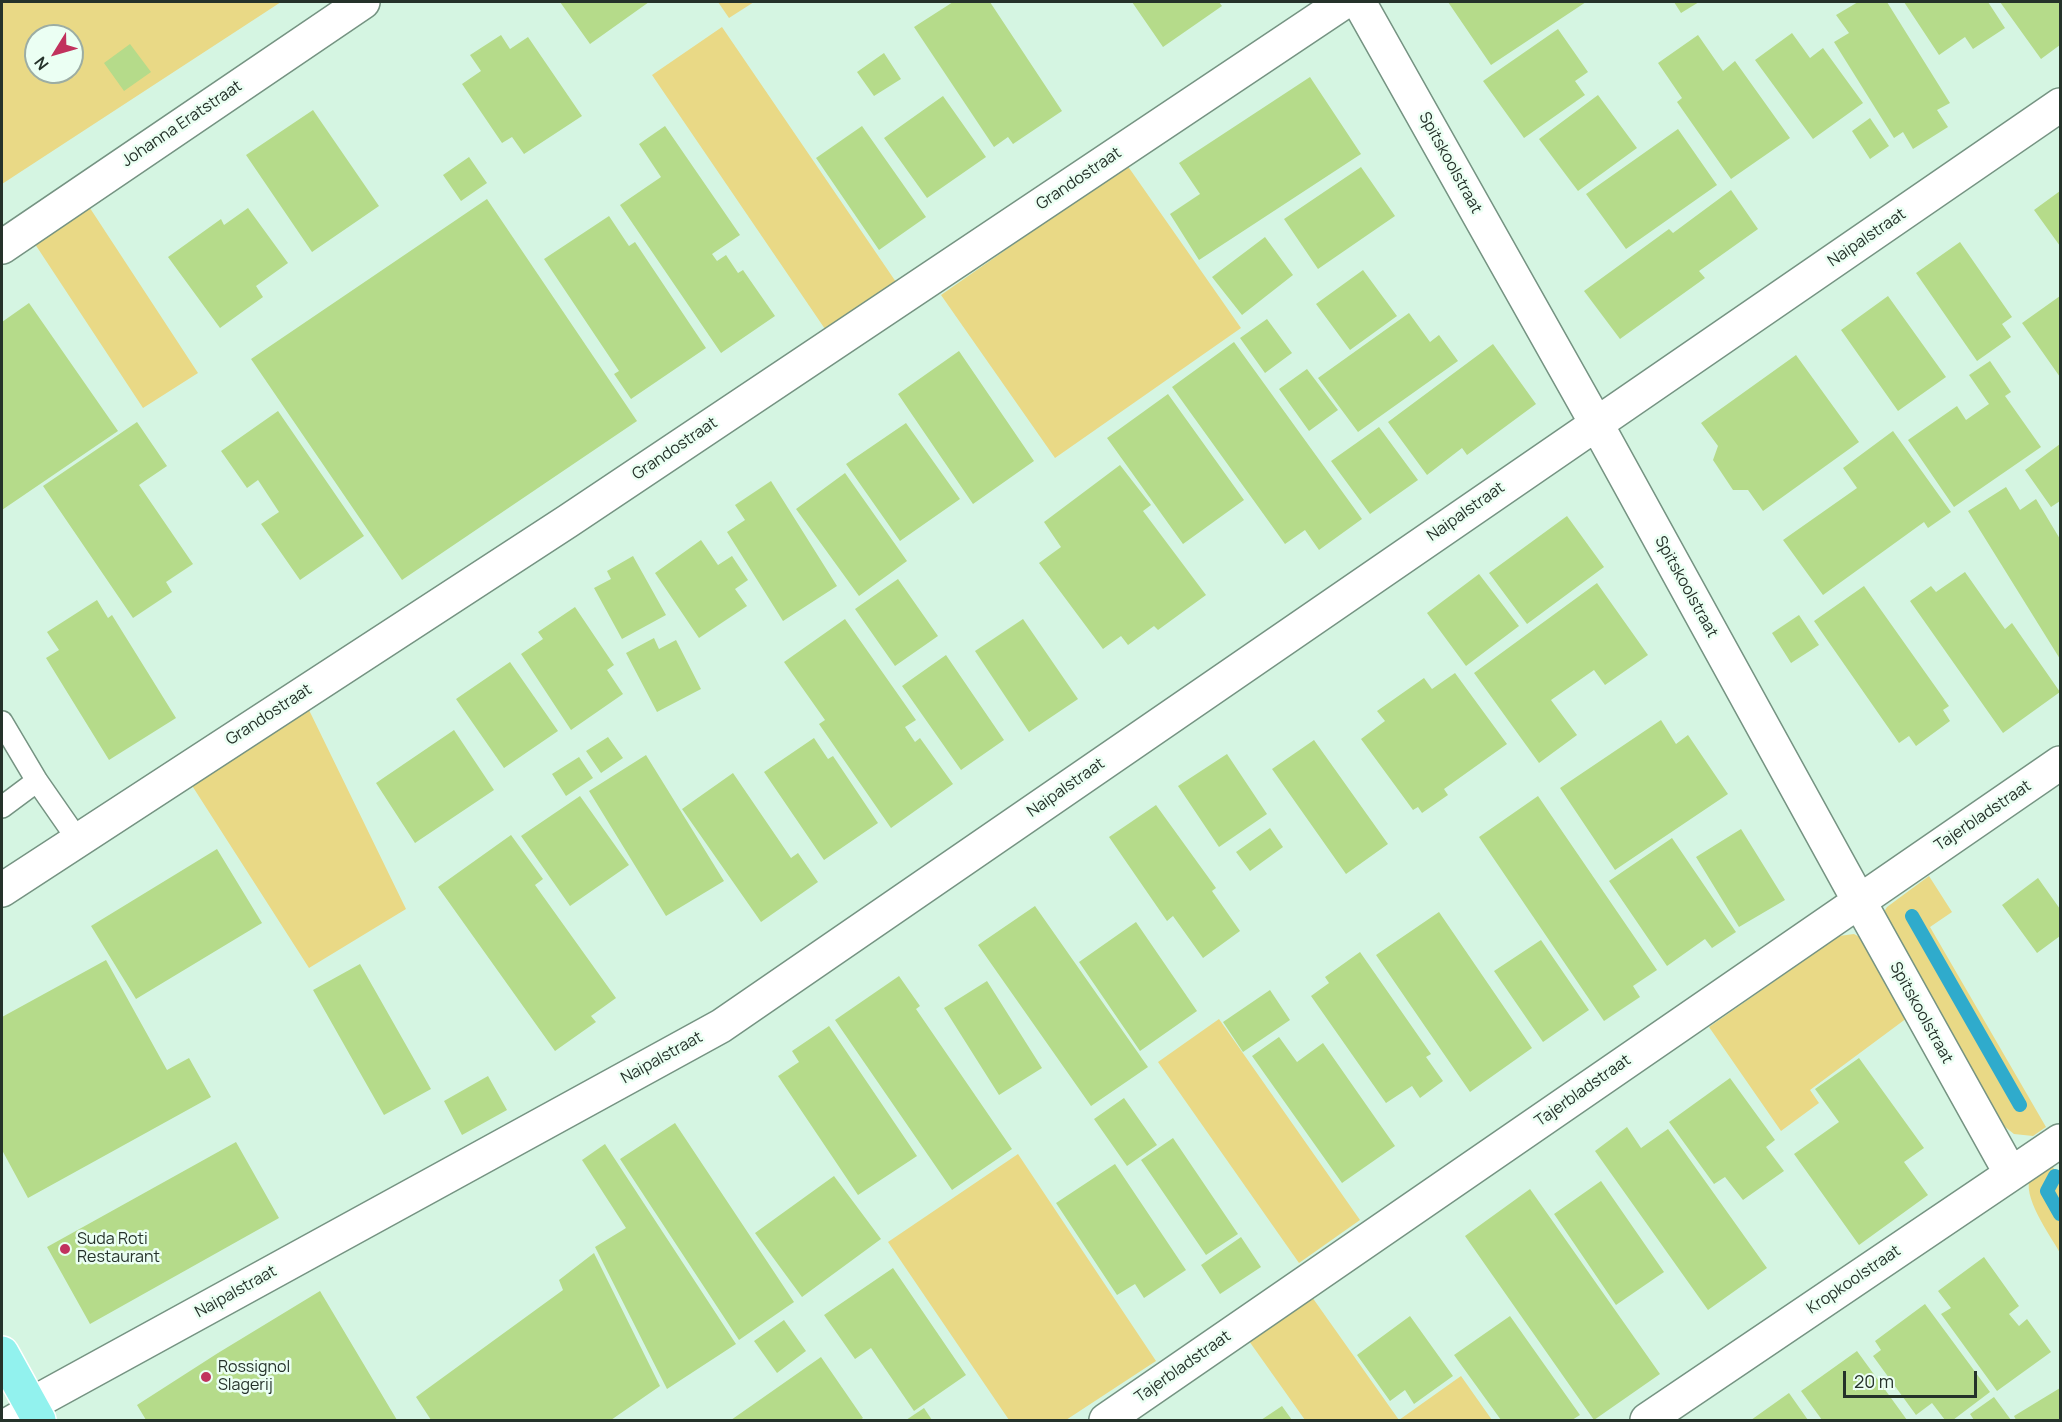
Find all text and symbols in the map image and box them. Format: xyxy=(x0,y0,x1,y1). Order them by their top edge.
north arrow xyxy=(24,24,84,84)
text: N xyxy=(29,52,53,75)
street label: Johanna Eratstraat xyxy=(118,77,246,171)
street label: Spitskoolstraat xyxy=(1414,109,1486,217)
street label: Grandostraat xyxy=(1033,144,1125,214)
street label: Naipalstraat xyxy=(1824,205,1910,271)
street label: Grandostraat xyxy=(629,414,721,484)
street label: Naipalstraat xyxy=(1424,478,1508,546)
street label: Spitskoolstraat xyxy=(1650,533,1722,641)
street label: Grandostraat xyxy=(223,680,315,750)
street label: Naipalstraat xyxy=(1024,754,1108,822)
street label: Tajerbladstraat xyxy=(1931,777,2035,855)
street label: Spitskoolstraat xyxy=(1885,959,1957,1067)
street label: Naipalstraat xyxy=(618,1028,706,1088)
street label: Tajerbladstraat xyxy=(1531,1051,1635,1131)
place label: Suda Roti Restaurant xyxy=(77,1230,160,1268)
marker: Suda Roti Restaurant xyxy=(58,1242,72,1256)
street label: Kropkoolstraat xyxy=(1803,1242,1905,1318)
street label: Naipalstraat xyxy=(192,1262,280,1322)
street label: Tajerbladstraat xyxy=(1131,1327,1235,1407)
place label: Rossignol Slagerij xyxy=(218,1358,290,1396)
scale bar xyxy=(1846,1359,1980,1397)
text: 20 m xyxy=(1854,1369,1894,1393)
marker: Rossignol Slagerij xyxy=(199,1370,213,1384)

